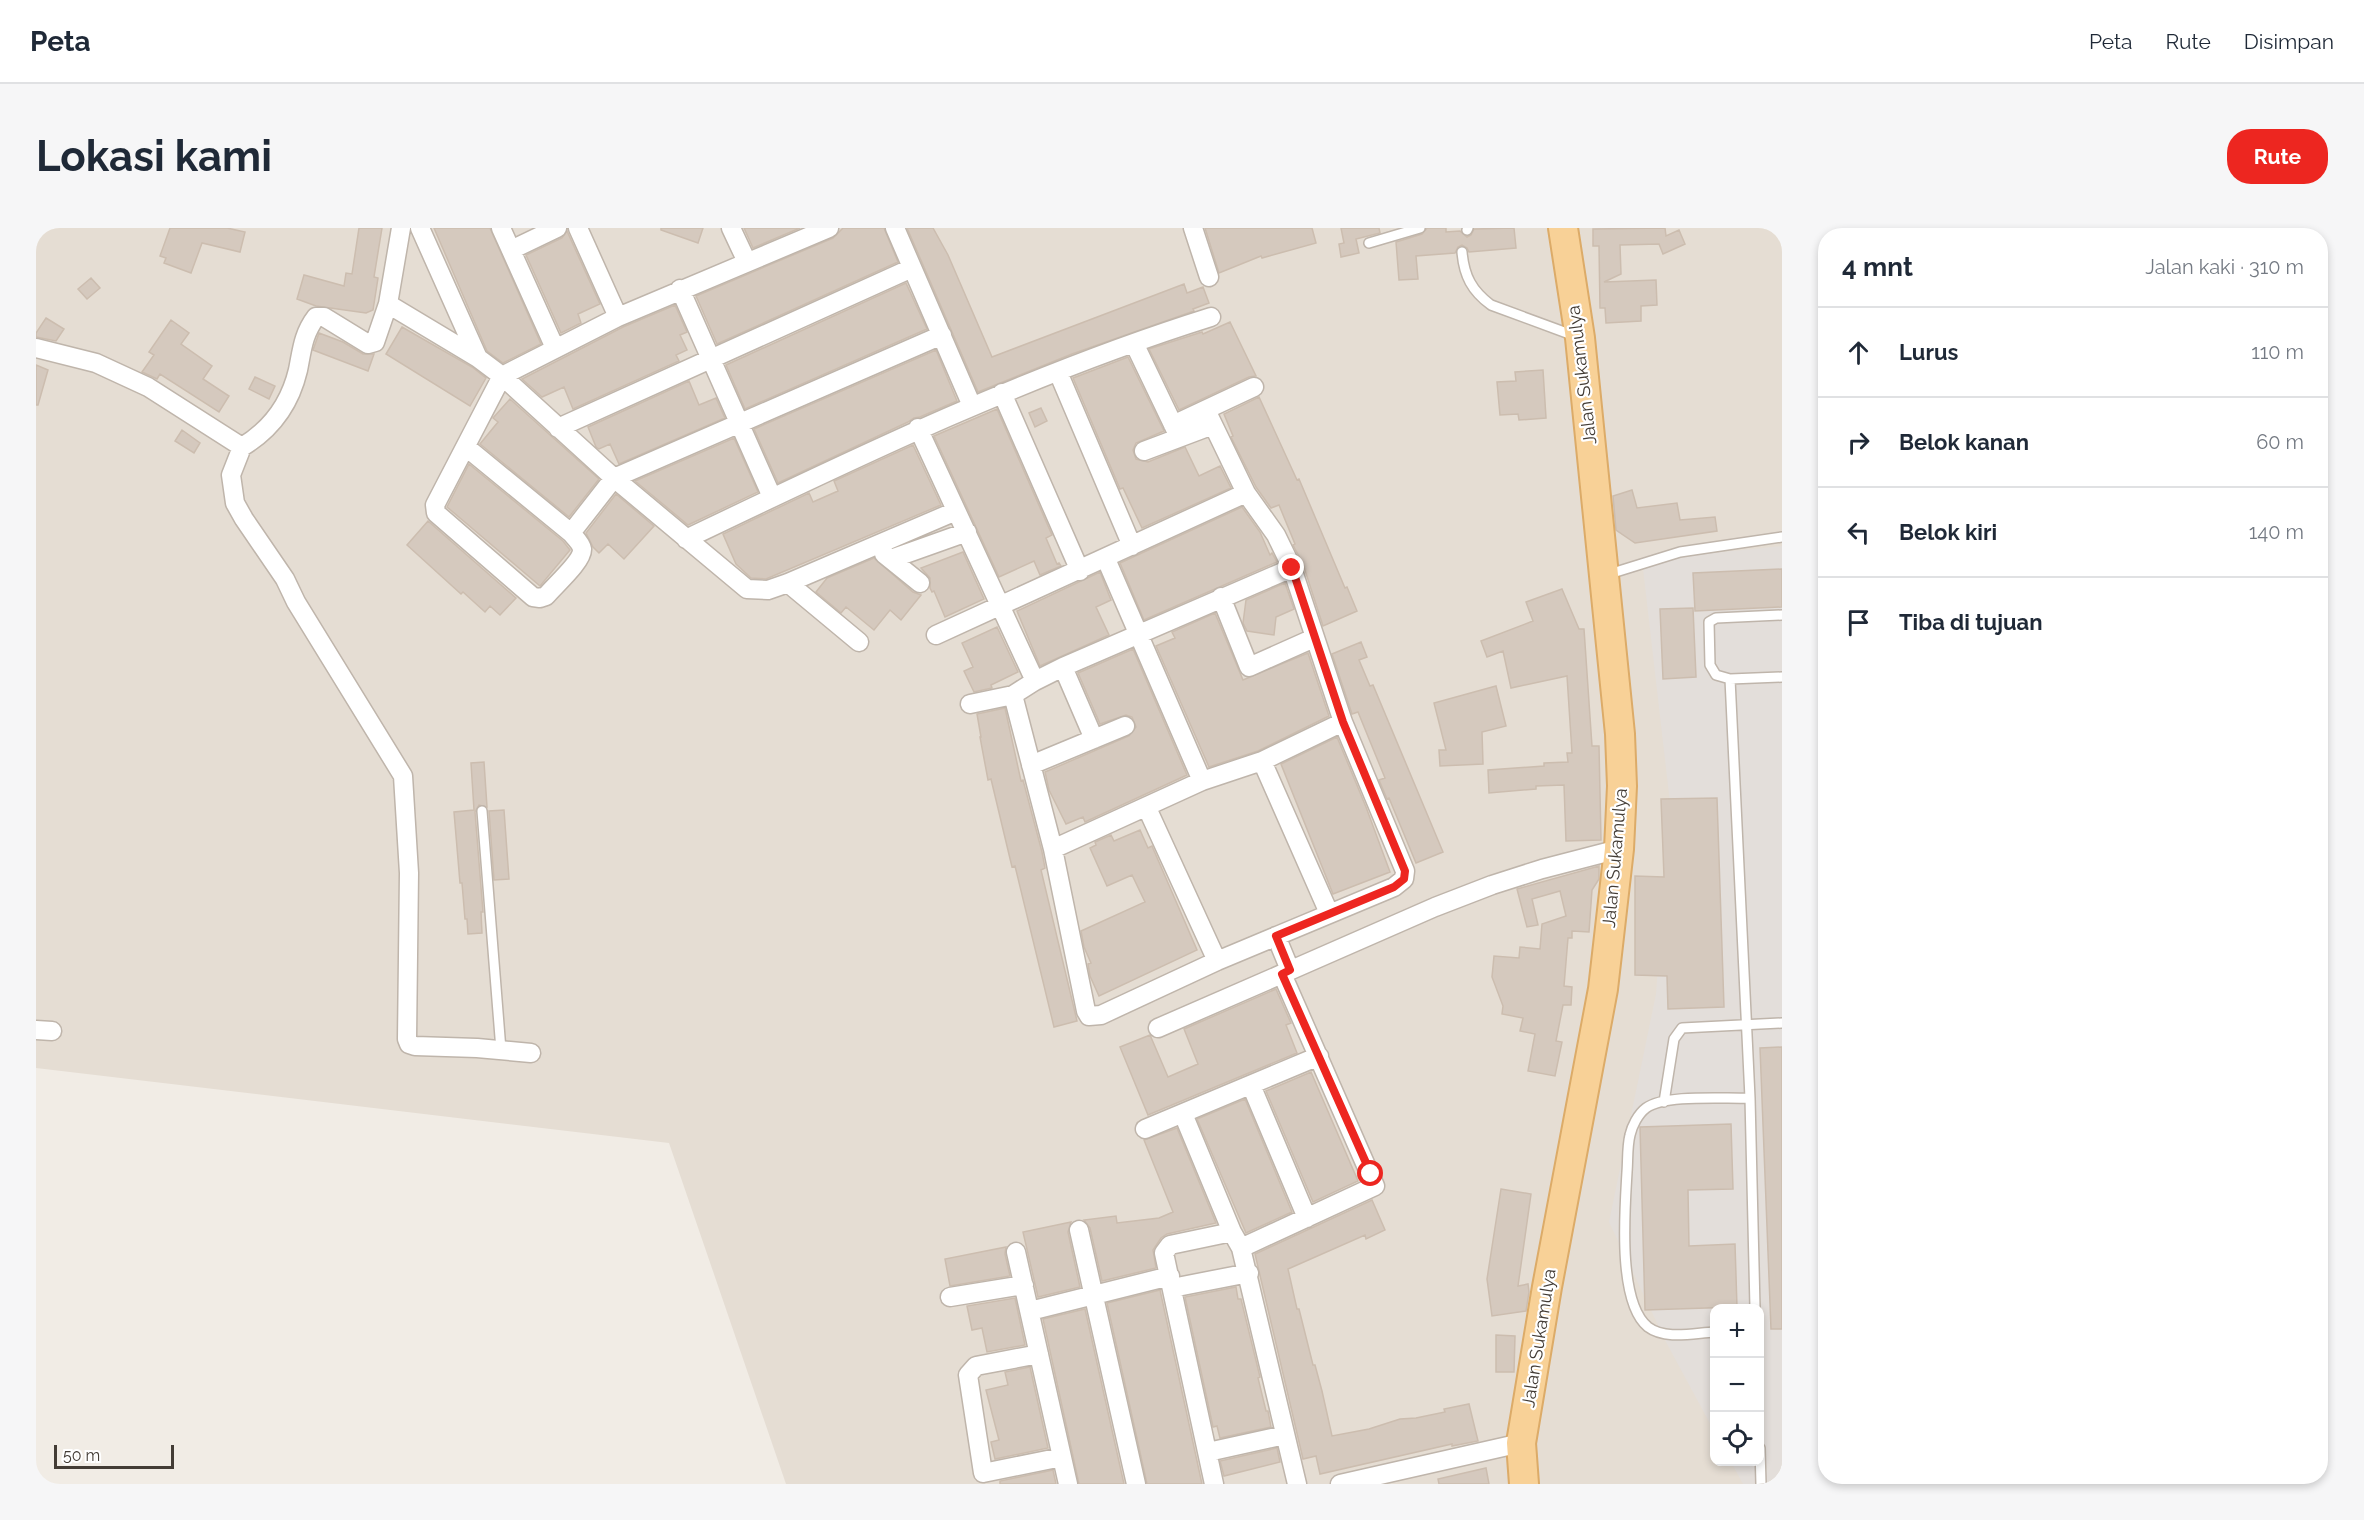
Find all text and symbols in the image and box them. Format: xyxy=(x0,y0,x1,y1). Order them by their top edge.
text: Peta xyxy=(30,25,91,58)
text: Peta xyxy=(2089,29,2133,54)
text: Rute xyxy=(2166,29,2211,54)
text: Disimpan xyxy=(2244,29,2334,54)
button: Rute xyxy=(2227,129,2328,184)
text: Lokasi kami xyxy=(36,132,272,181)
text: 4 mnt xyxy=(1842,252,1913,282)
text: Jalan kaki · 310 m xyxy=(2145,255,2304,279)
street label: Jalan Sukamulya xyxy=(1563,304,1600,446)
icon: ahead xyxy=(1842,336,1875,369)
text: Lurus xyxy=(1899,339,1958,365)
text: 110 m xyxy=(2251,340,2304,364)
icon: right xyxy=(1842,426,1875,459)
text: Belok kanan xyxy=(1899,429,2029,455)
text: 60 m xyxy=(2256,430,2304,454)
icon: left xyxy=(1842,516,1875,549)
text: Belok kiri xyxy=(1899,519,1997,545)
text: 140 m xyxy=(2249,520,2304,544)
route end xyxy=(1278,554,1304,580)
icon: arrive xyxy=(1842,606,1875,639)
text: Tiba di tujuan xyxy=(1899,609,2042,635)
street label: Jalan Sukamulya xyxy=(1598,787,1631,929)
route start xyxy=(1357,1160,1383,1186)
street label: Jalan Sukamulya xyxy=(1517,1267,1560,1409)
map controls xyxy=(1710,1304,1764,1466)
button: + xyxy=(1710,1304,1764,1358)
button: − xyxy=(1710,1358,1764,1412)
button: locate xyxy=(1710,1412,1764,1466)
scale bar xyxy=(54,1442,174,1470)
text: 50 m xyxy=(63,1446,100,1465)

